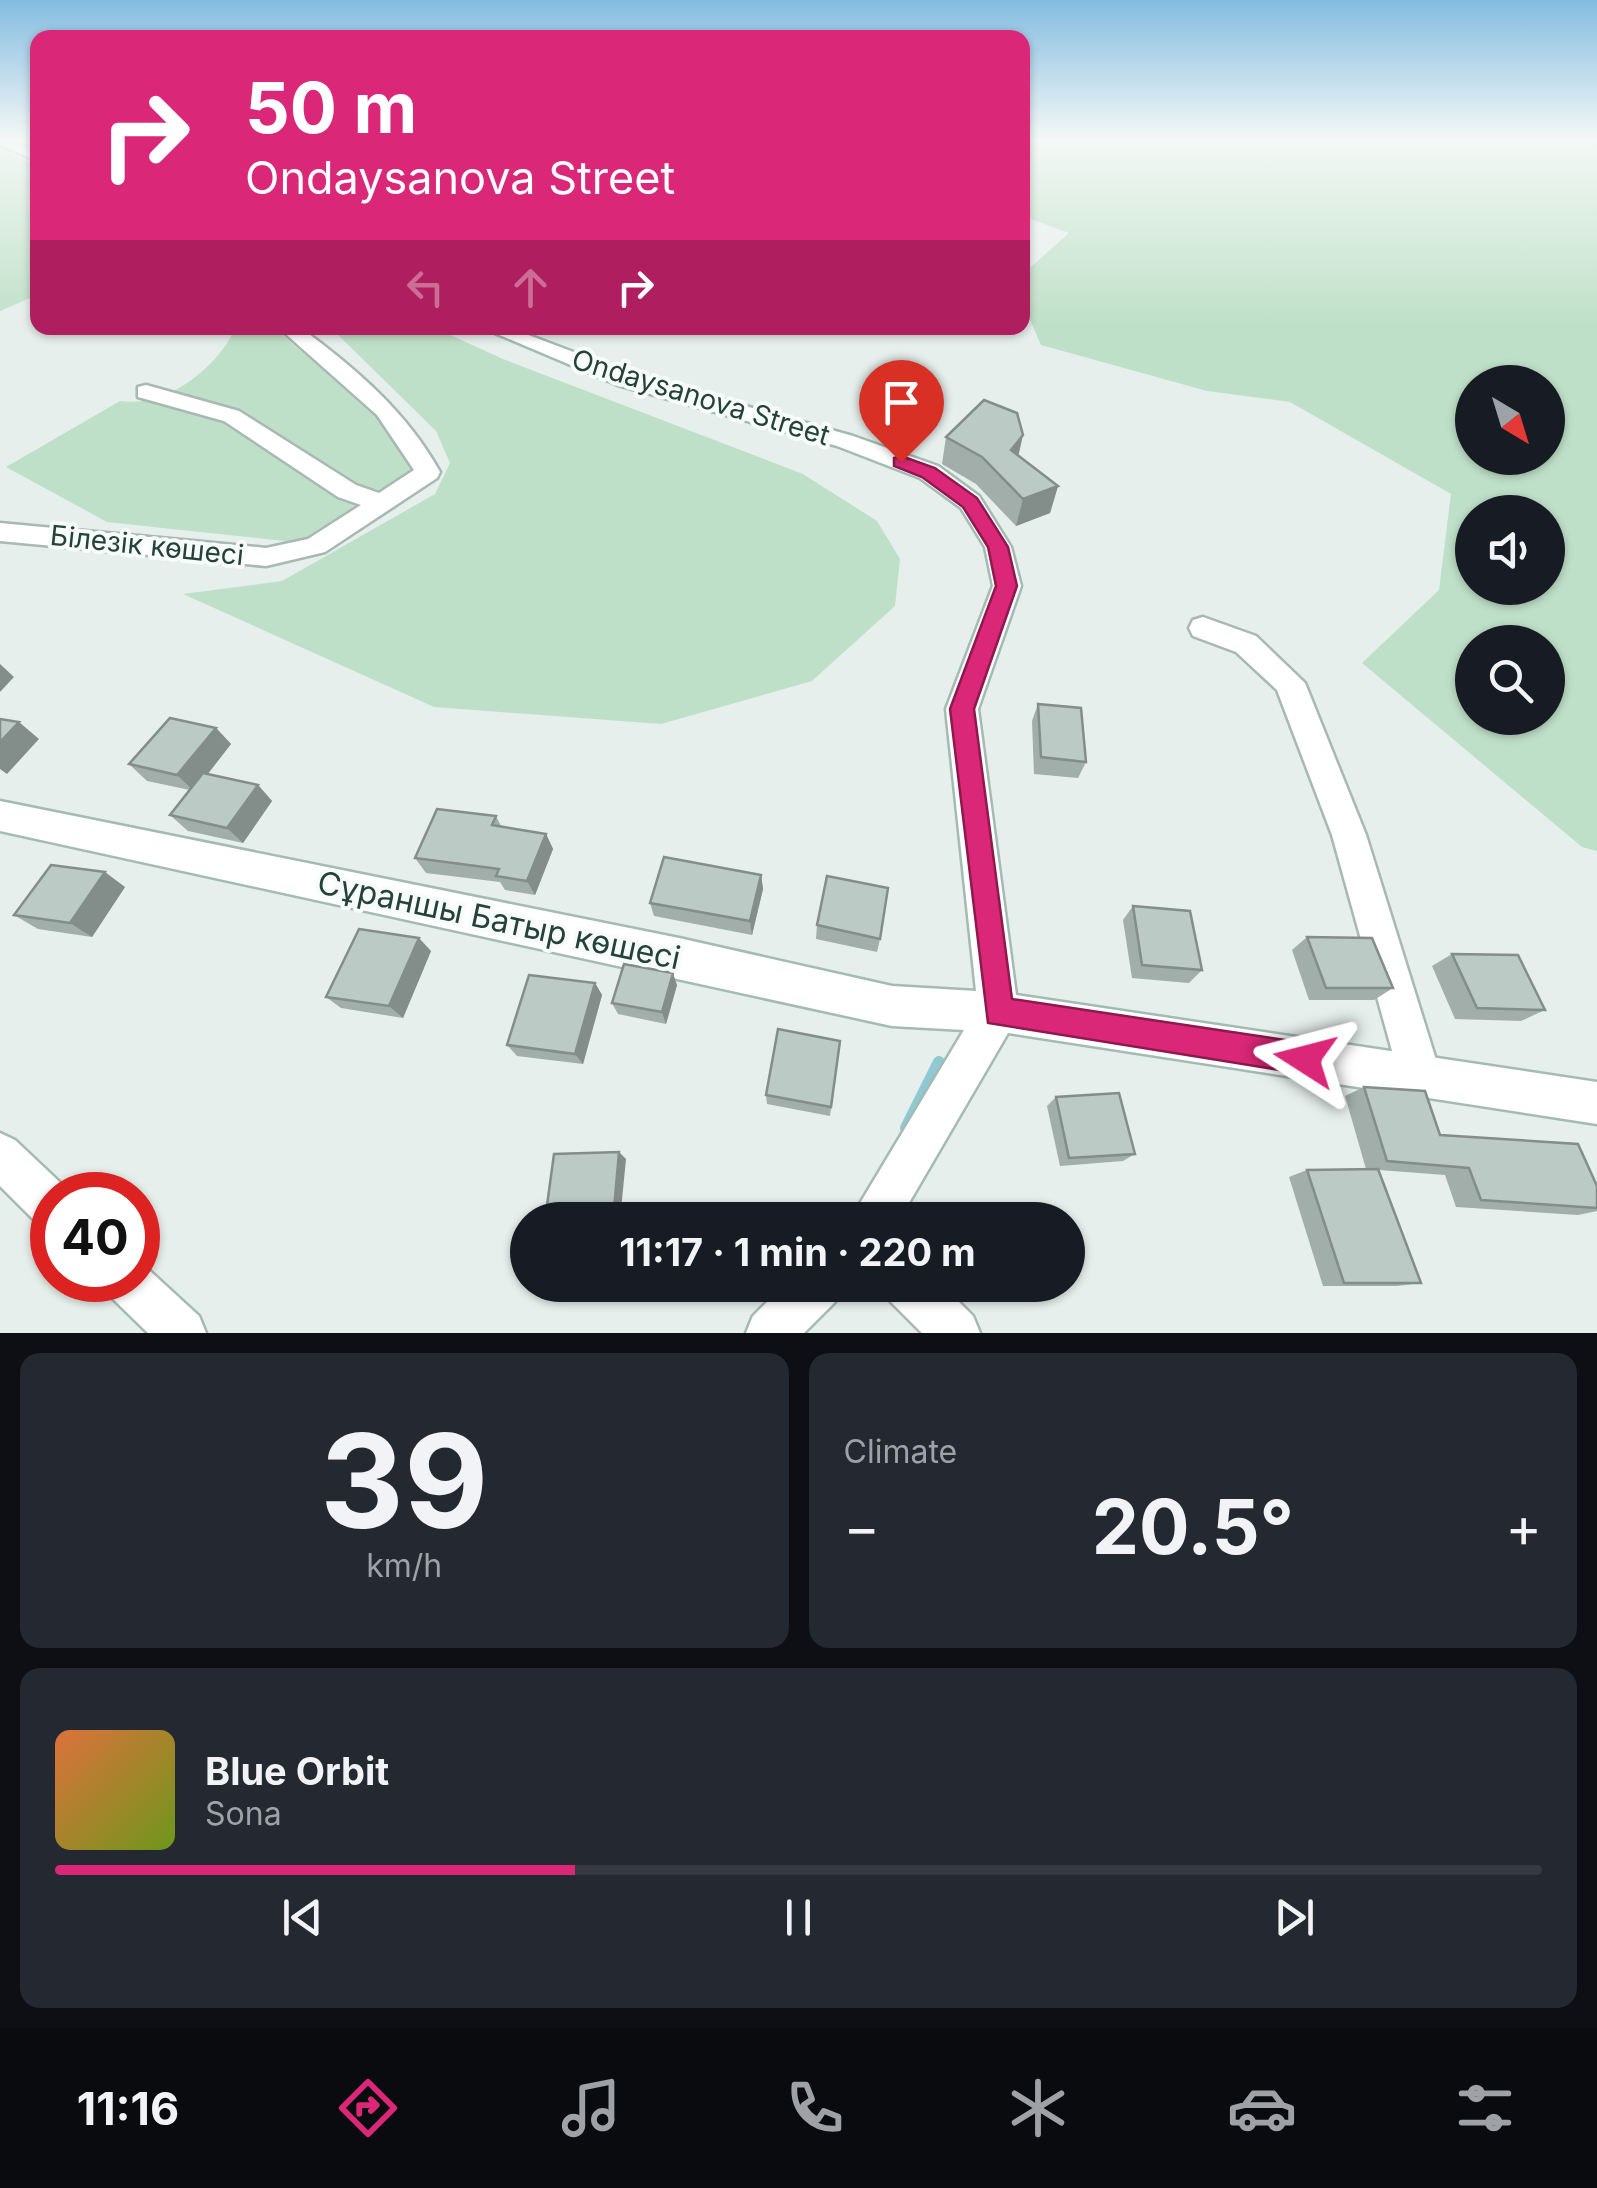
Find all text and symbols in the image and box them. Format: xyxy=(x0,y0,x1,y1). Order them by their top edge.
text: 50 m xyxy=(245,65,417,150)
icon: right xyxy=(80,70,210,200)
text: Ondaysanova Street xyxy=(245,150,675,205)
icon: left xyxy=(398,260,453,315)
icon: ahead xyxy=(503,260,558,315)
icon: right xyxy=(608,260,663,315)
street label: Ondaysanova Street xyxy=(568,342,834,452)
pin xyxy=(859,360,944,463)
north arrow xyxy=(1455,365,1565,475)
map controls xyxy=(1455,365,1565,735)
icon: arrive xyxy=(874,375,929,430)
button: sound xyxy=(1455,495,1565,605)
street label: Білезік көшесі xyxy=(49,518,245,572)
button: search xyxy=(1455,625,1565,735)
street label: Сұраншы Батыр көшесі xyxy=(314,862,684,978)
position arrow xyxy=(1253,1007,1357,1111)
speed limit sign: 40 xyxy=(30,1172,160,1302)
text: 11:17 · 1 min · 220 m xyxy=(619,1229,976,1275)
text: 39 xyxy=(320,1402,488,1559)
text: Climate xyxy=(844,1432,957,1471)
text: 20.5° xyxy=(1092,1481,1294,1572)
text: − xyxy=(844,1494,880,1560)
text: + xyxy=(1506,1494,1542,1560)
text: km/h xyxy=(366,1546,442,1585)
text: Blue Orbit xyxy=(205,1748,389,1794)
text: Sona xyxy=(205,1794,282,1833)
icon: previous xyxy=(275,1890,330,1945)
icon: pause xyxy=(771,1890,826,1945)
icon: next xyxy=(1267,1890,1322,1945)
icon: directions xyxy=(333,2073,403,2143)
icon: music xyxy=(556,2073,626,2143)
icon: phone xyxy=(780,2073,850,2143)
icon: climate xyxy=(1003,2073,1073,2143)
icon: car xyxy=(1227,2073,1297,2143)
icon: filters xyxy=(1450,2073,1520,2143)
text: 11:16 xyxy=(77,2081,179,2136)

